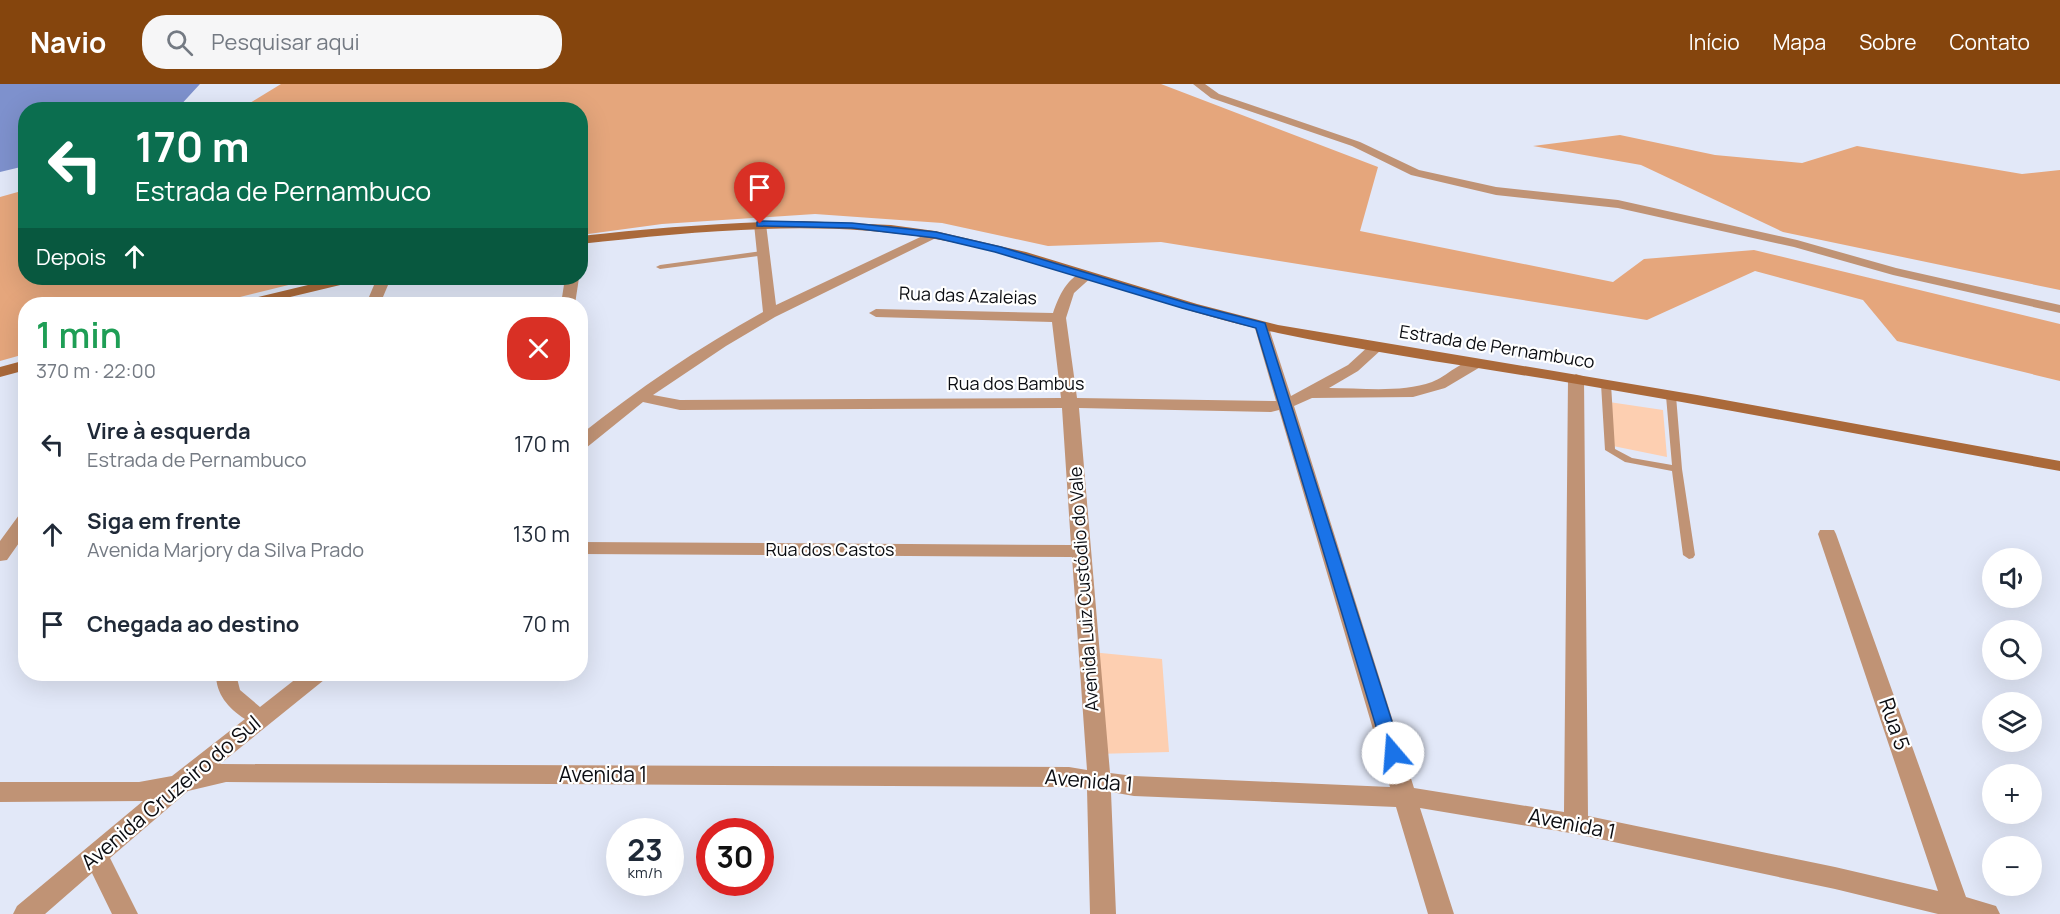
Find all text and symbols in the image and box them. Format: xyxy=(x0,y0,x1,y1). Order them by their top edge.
search box xyxy=(142,15,562,69)
text: Navio xyxy=(30,23,106,61)
icon: search xyxy=(163,26,196,59)
text: Pesquisar aqui xyxy=(211,27,360,57)
text: Início xyxy=(1689,28,1740,56)
text: Mapa xyxy=(1773,28,1826,56)
text: Sobre xyxy=(1859,28,1917,56)
text: Contato xyxy=(1950,28,2030,56)
text: 170 m xyxy=(135,117,250,175)
icon: left xyxy=(36,126,114,204)
pin xyxy=(734,162,785,224)
icon: arrive xyxy=(743,171,776,204)
text: Estrada de Pernambuco xyxy=(135,172,431,209)
icon: ahead xyxy=(118,240,151,273)
text: Depois xyxy=(36,242,106,272)
street label: Rua das Azaleias xyxy=(899,281,1037,309)
text: 1 min xyxy=(36,310,122,359)
button: close xyxy=(507,317,570,380)
street label: Estrada de Pernambuco xyxy=(1398,319,1597,373)
text: 370 m · 22:00 xyxy=(36,357,156,384)
street label: Rua dos Bambus xyxy=(947,371,1085,395)
text: Vire à esquerda xyxy=(87,416,251,446)
icon: left xyxy=(36,428,69,461)
text: 170 m xyxy=(514,429,570,459)
text: Estrada de Pernambuco xyxy=(87,446,307,473)
street label: Avenida Luiz Custódio do Vale xyxy=(1062,466,1104,712)
text: Siga em frente xyxy=(87,506,241,536)
icon: ahead xyxy=(36,518,69,551)
text: 130 m xyxy=(513,519,570,549)
text: Avenida Marjory da Silva Prado xyxy=(87,536,364,563)
street label: Rua dos Castos xyxy=(765,537,895,561)
map controls xyxy=(1982,548,2042,896)
button: sound xyxy=(1982,548,2042,608)
icon: arrive xyxy=(36,608,69,641)
text: Chegada ao destino xyxy=(87,609,299,639)
text: 70 m xyxy=(522,609,570,639)
button: search xyxy=(1982,620,2042,680)
button: layers xyxy=(1982,692,2042,752)
street label: Rua 5 xyxy=(1873,694,1917,754)
street label: Avenida Cruzeiro do Sul xyxy=(75,709,266,876)
position arrow xyxy=(1361,721,1425,785)
street label: Avenida 1 xyxy=(559,760,647,788)
street label: Avenida 1 xyxy=(1044,762,1134,798)
button: + xyxy=(1982,764,2042,824)
street label: Avenida 1 xyxy=(1526,801,1618,845)
speed limit sign: 30 xyxy=(696,818,774,896)
text: 23 xyxy=(627,829,663,870)
button: − xyxy=(1982,836,2042,896)
text: km/h xyxy=(628,862,662,883)

